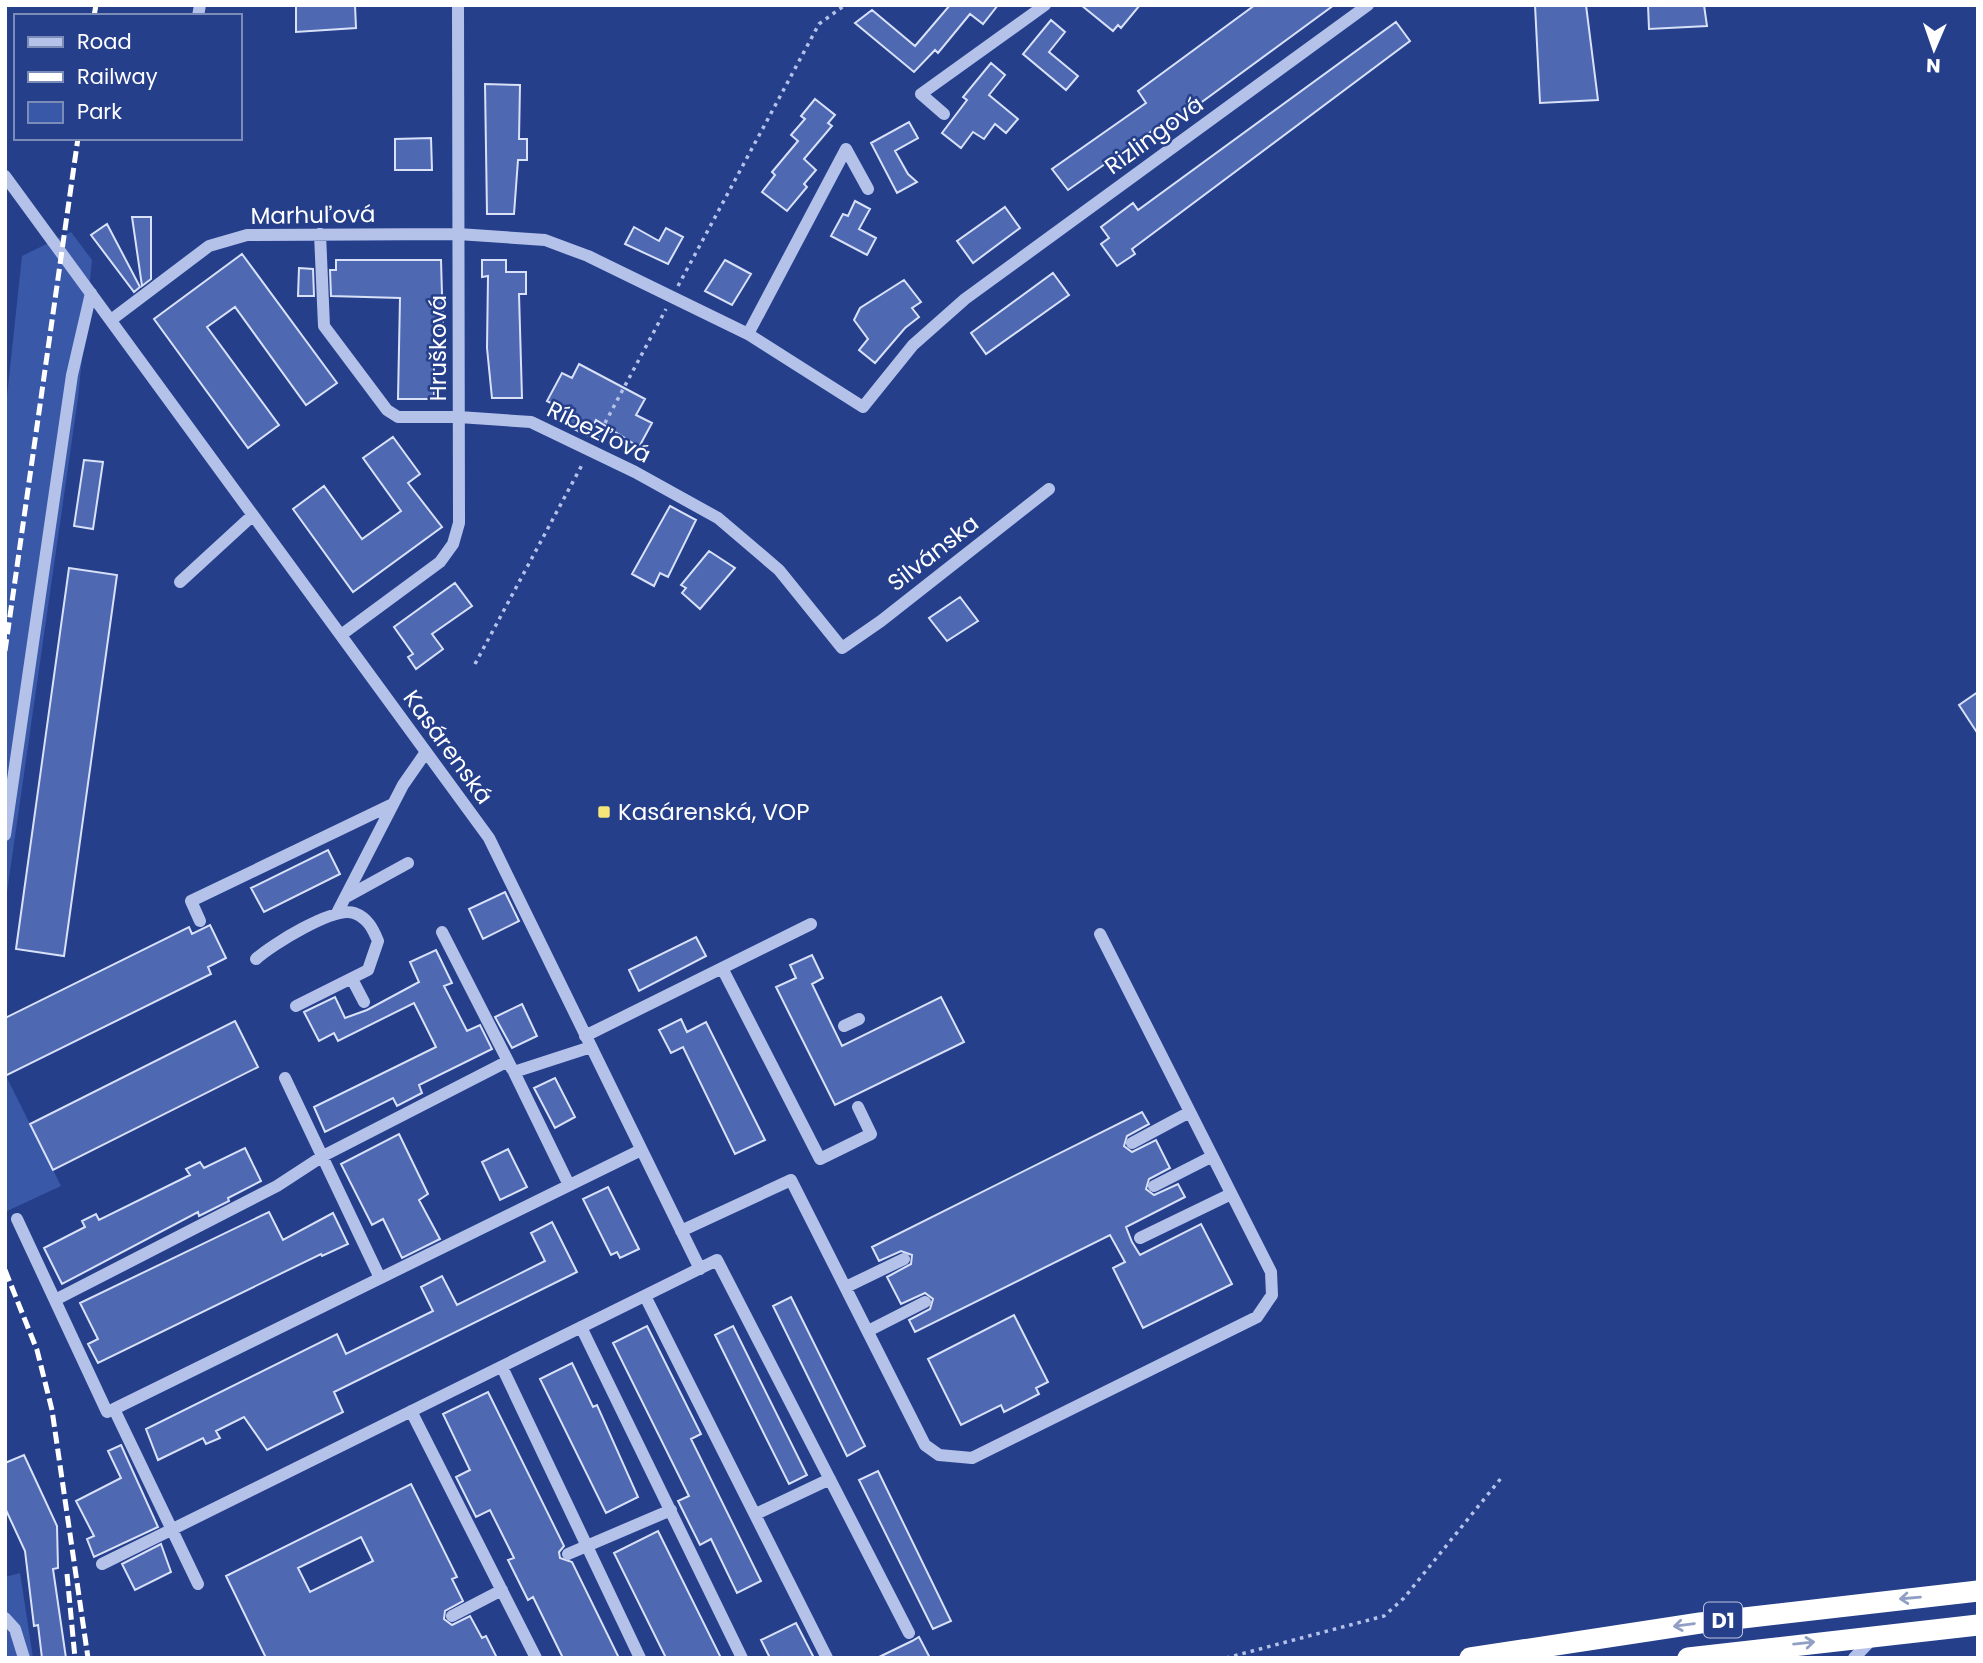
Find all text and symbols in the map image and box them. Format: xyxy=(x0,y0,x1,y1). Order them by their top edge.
legend xyxy=(14,14,242,140)
north arrow xyxy=(1899,14,1969,84)
text: Road xyxy=(77,27,132,56)
text: N xyxy=(1926,52,1941,79)
text: Railway xyxy=(77,62,158,91)
street label: Rizlingová xyxy=(1098,88,1210,182)
text: Park xyxy=(77,97,122,126)
street label: Marhuľová xyxy=(250,198,376,232)
street label: Hrušková xyxy=(422,295,454,401)
street label: Ríbezľová xyxy=(542,393,656,471)
street label: Silvánska xyxy=(881,507,985,599)
street label: Kasárenská xyxy=(396,683,500,811)
place label: Kasárenská, VOP xyxy=(618,796,809,828)
marker: Kasárenská, VOP xyxy=(596,804,612,820)
one-way arrow xyxy=(1899,1592,1922,1605)
road number: D1 xyxy=(1704,1602,1742,1638)
one-way arrow xyxy=(1673,1619,1696,1632)
one-way arrow xyxy=(1792,1636,1815,1649)

